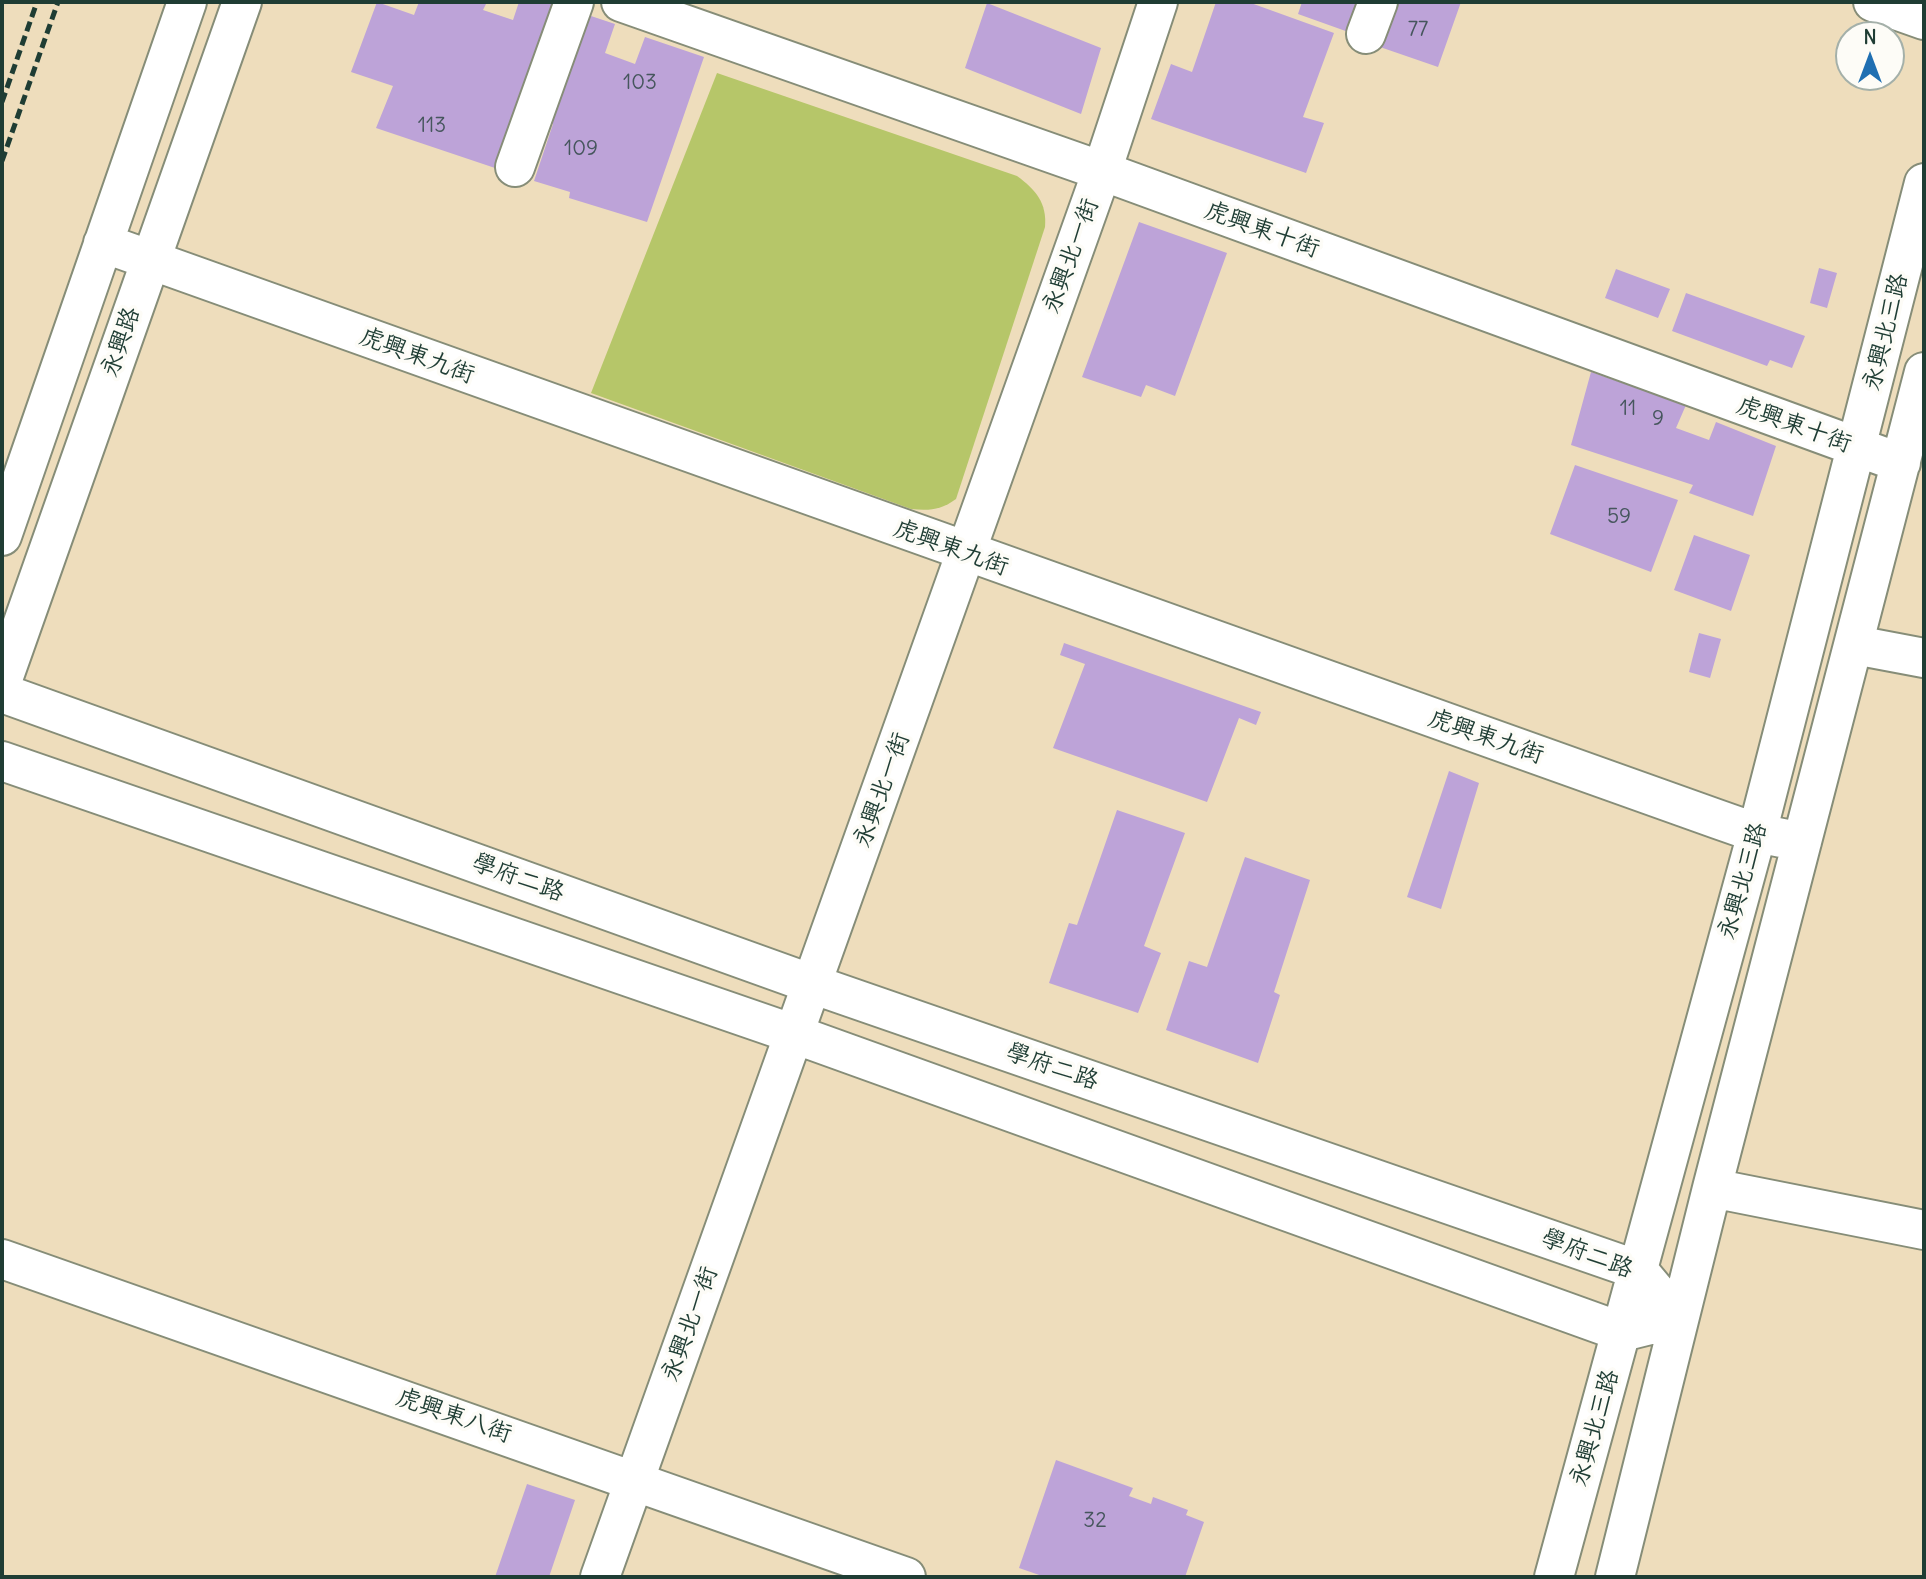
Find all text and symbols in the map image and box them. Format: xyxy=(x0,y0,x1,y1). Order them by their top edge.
house number: 77 xyxy=(1408,17,1428,43)
north arrow xyxy=(1835,21,1905,91)
text: N xyxy=(1863,25,1877,49)
house number: 103 xyxy=(623,70,657,96)
house number: 113 xyxy=(418,113,446,139)
house number: 109 xyxy=(564,136,598,162)
street label: 永興北一街 xyxy=(1037,195,1105,317)
street label: 虎興東十街 xyxy=(1201,196,1323,264)
street label: 永興北三路 xyxy=(1858,270,1914,394)
street label: 永興路 xyxy=(96,303,146,381)
street label: 虎興東九街 xyxy=(356,322,478,390)
street label: 虎興東十街 xyxy=(1733,391,1855,459)
house number: 11 xyxy=(1620,396,1636,422)
house number: 9 xyxy=(1652,406,1664,432)
house number: 59 xyxy=(1607,504,1631,530)
street label: 虎興東九街 xyxy=(890,514,1012,582)
street label: 虎興東九街 xyxy=(1425,704,1547,770)
street label: 永興北一街 xyxy=(848,729,916,851)
street label: 永興北三路 xyxy=(1713,819,1773,943)
street label: 學府二路 xyxy=(468,848,568,908)
street label: 學府二路 xyxy=(1002,1038,1102,1096)
street label: 學府二路 xyxy=(1537,1223,1637,1285)
street label: 永興北一街 xyxy=(656,1263,724,1385)
street label: 永興北三路 xyxy=(1565,1366,1625,1490)
street label: 虎興東八街 xyxy=(393,1383,515,1449)
house number: 32 xyxy=(1083,1508,1107,1534)

